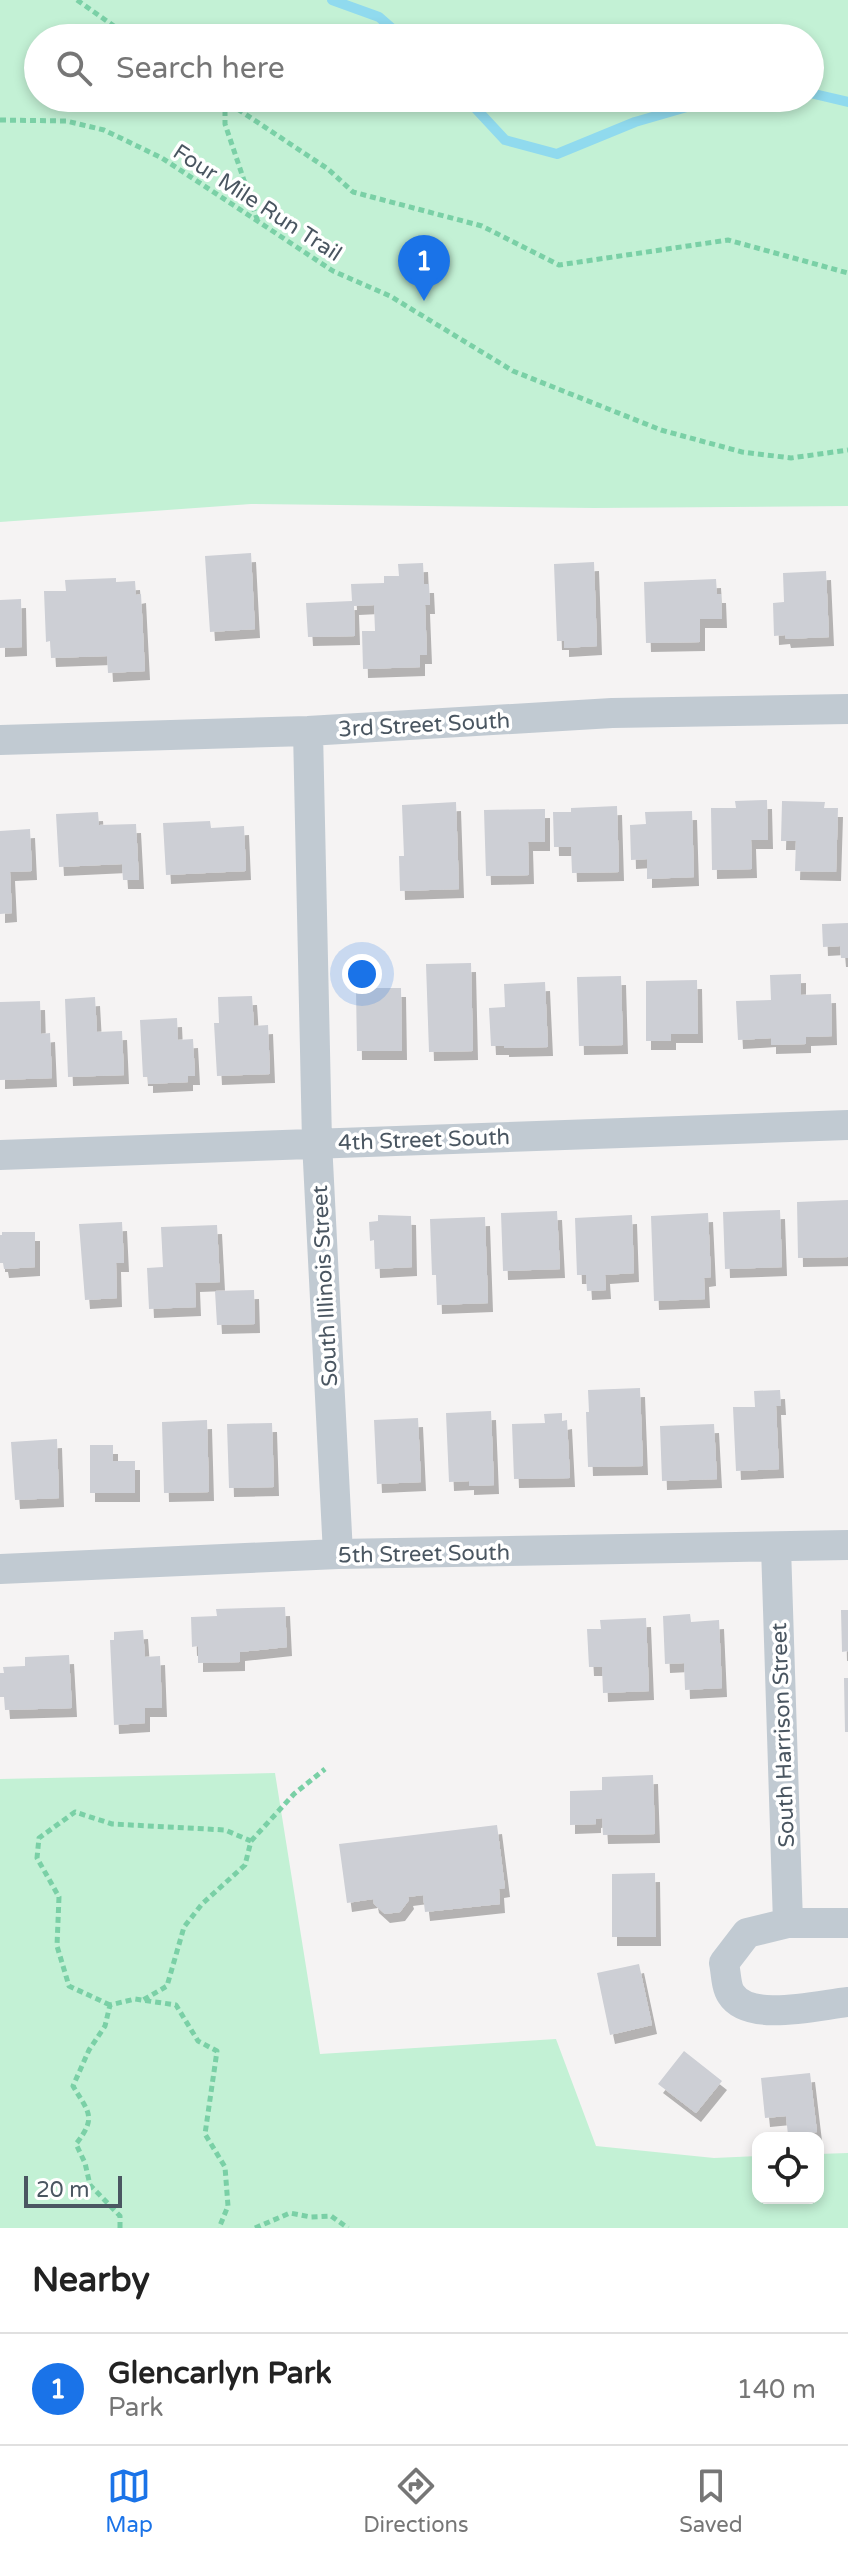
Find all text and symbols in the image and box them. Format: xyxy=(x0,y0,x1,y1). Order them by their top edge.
search box xyxy=(24,24,824,112)
icon: search xyxy=(52,46,96,90)
text: Search here xyxy=(116,50,285,87)
street label: Four Mile Run Trail xyxy=(168,139,347,267)
pin: 1 xyxy=(398,235,450,301)
street label: 3rd Street South xyxy=(337,708,511,742)
your location xyxy=(342,954,382,994)
street label: 4th Street South xyxy=(338,1124,510,1156)
street label: South Illinois Street xyxy=(307,1185,343,1387)
street label: 5th Street South xyxy=(338,1540,510,1568)
street label: South Harrison Street xyxy=(766,1622,800,1848)
map controls xyxy=(752,2132,824,2204)
button: locate xyxy=(752,2132,824,2204)
scale bar xyxy=(24,2172,122,2208)
text: 20 m xyxy=(36,2177,90,2203)
text: Nearby xyxy=(32,2260,150,2301)
text: Glencarlyn Park xyxy=(108,2355,332,2392)
text: 1 xyxy=(50,2374,66,2405)
text: 140 m xyxy=(736,2374,816,2405)
text: Park xyxy=(108,2392,164,2423)
tab: Map xyxy=(105,2464,153,2538)
tab: Directions xyxy=(363,2464,469,2538)
tab: Saved xyxy=(679,2464,743,2538)

